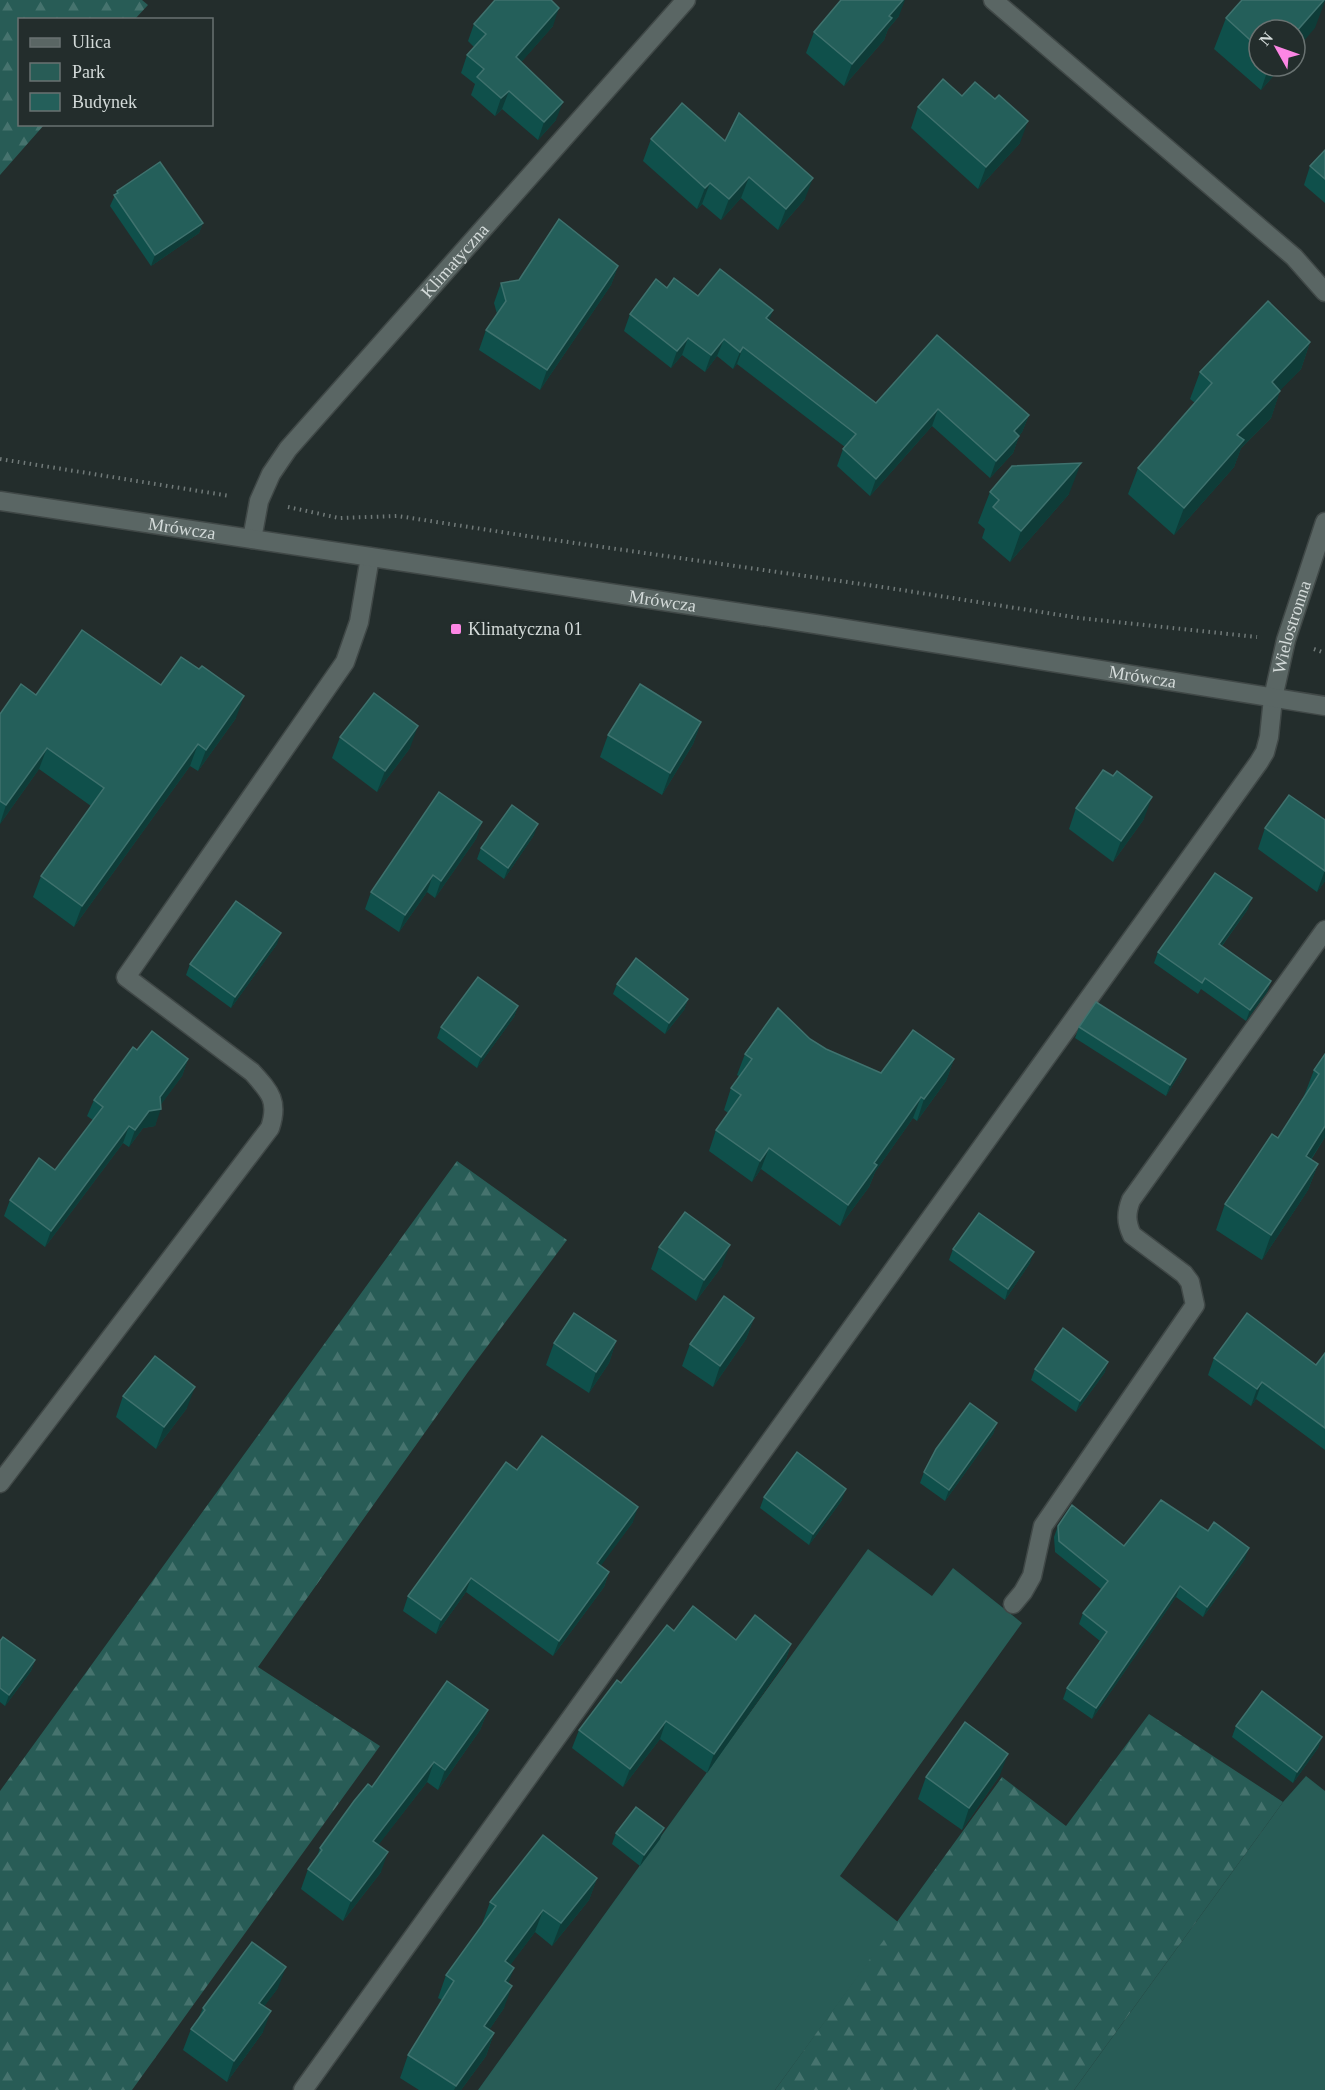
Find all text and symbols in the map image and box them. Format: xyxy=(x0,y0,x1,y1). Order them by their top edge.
legend xyxy=(18,18,213,126)
north arrow xyxy=(1247,18,1307,78)
text: N xyxy=(1256,28,1276,49)
text: Ulica xyxy=(72,32,111,52)
text: Park xyxy=(72,62,105,82)
text: Budynek xyxy=(72,92,137,112)
street label: Klimatyczna xyxy=(417,220,493,302)
street label: Mrówcza xyxy=(147,513,217,543)
street label: Wielostronna xyxy=(1269,578,1315,676)
street label: Mrówcza xyxy=(627,586,698,616)
place label: Klimatyczna 01 xyxy=(468,619,582,639)
marker: Klimatyczna 01 xyxy=(449,622,463,636)
street label: Mrówcza xyxy=(1107,661,1178,692)

